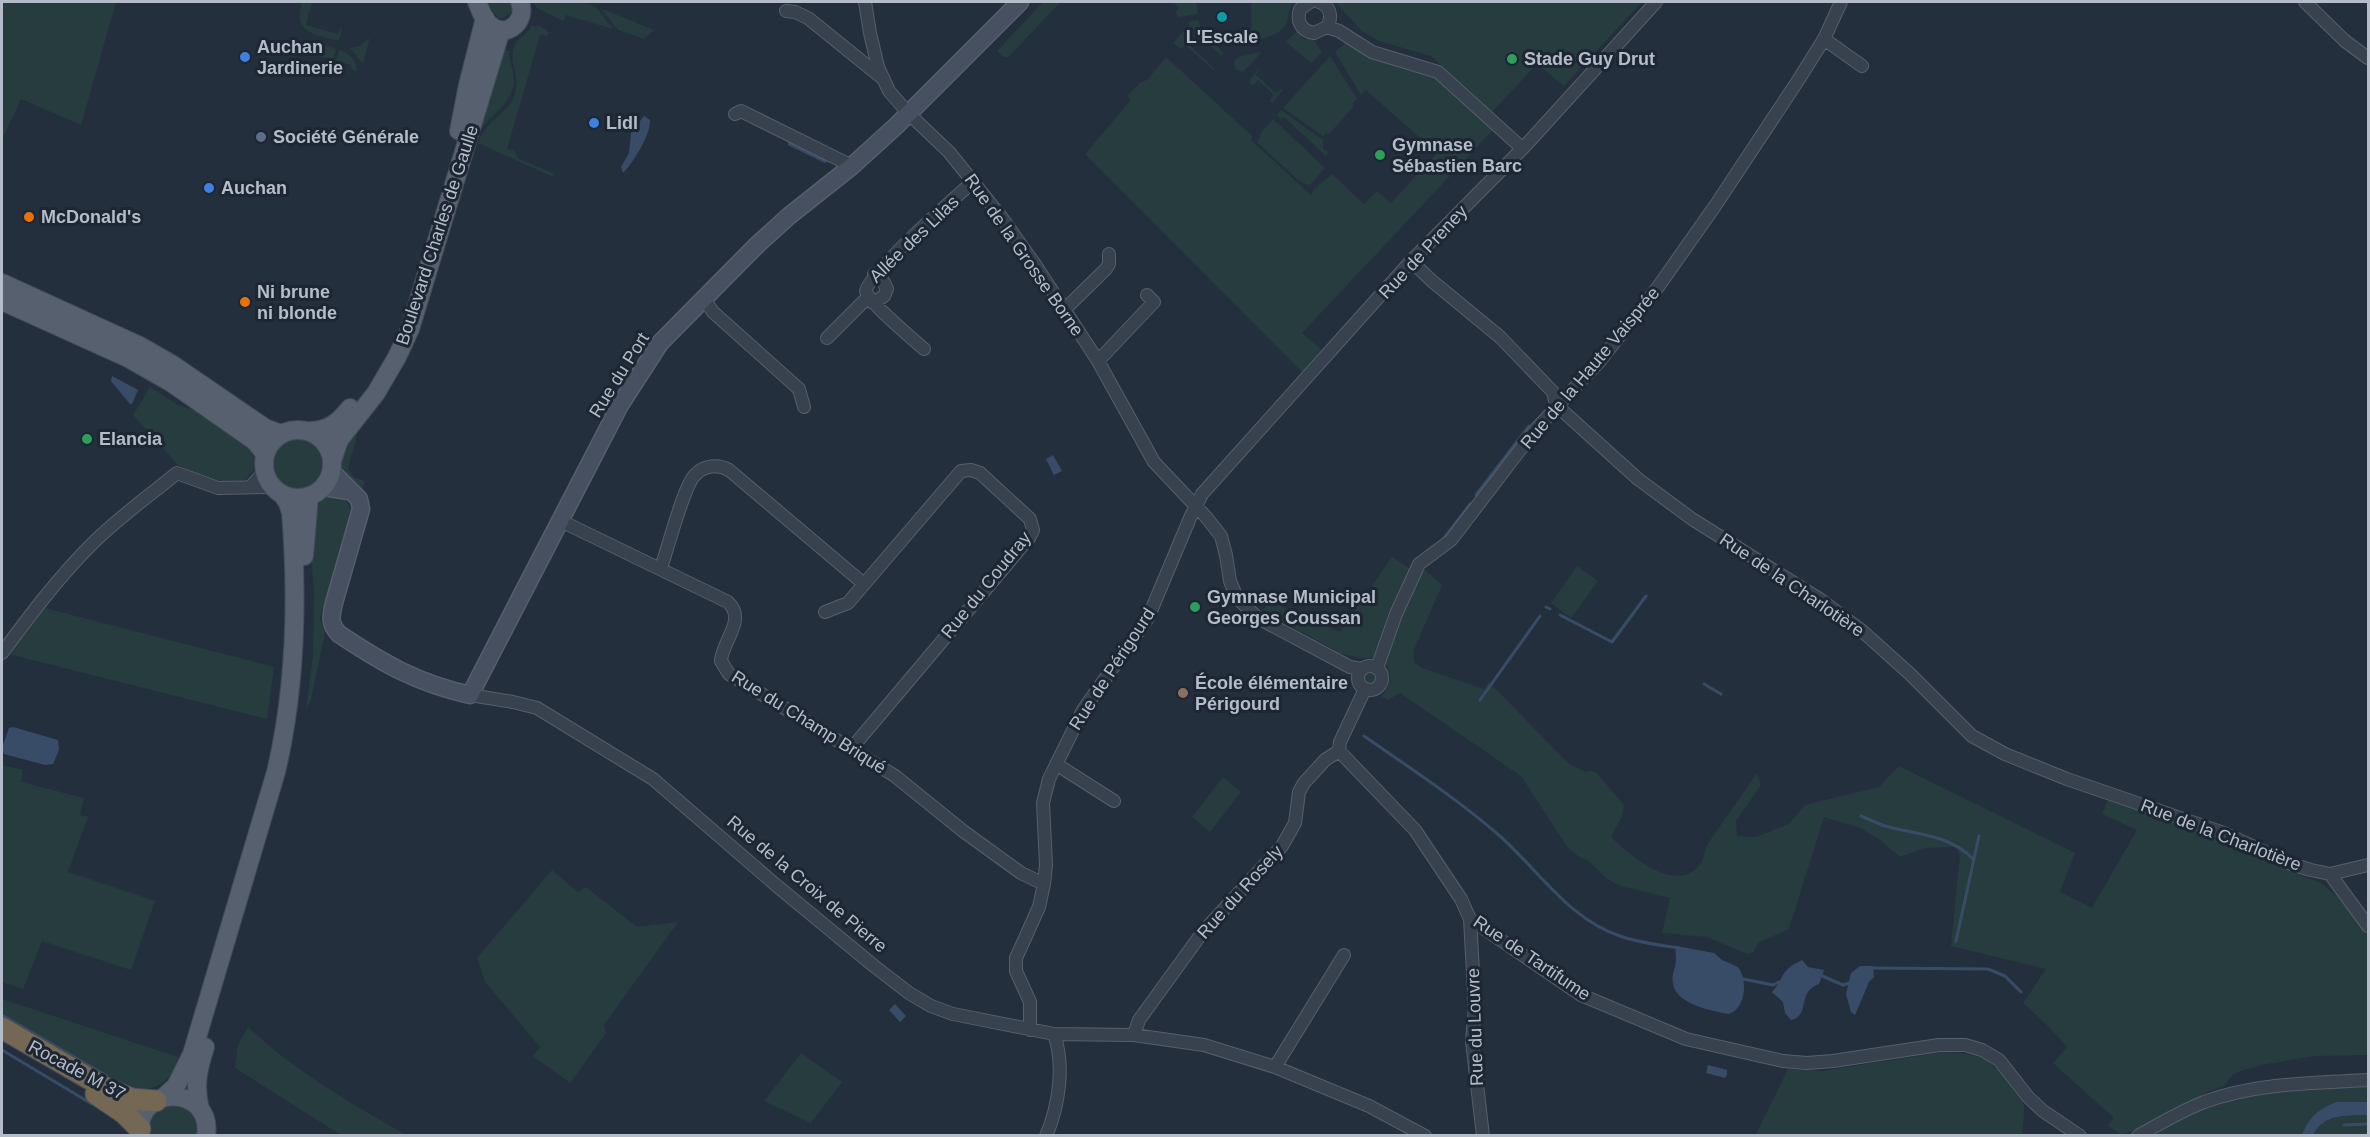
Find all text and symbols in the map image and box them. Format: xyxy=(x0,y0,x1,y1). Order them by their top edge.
marker: L'Escale xyxy=(1215,10,1229,24)
place label: L'Escale xyxy=(1186,27,1258,47)
place label: Auchan Jardinerie xyxy=(257,37,343,78)
place label: Stade Guy Drut xyxy=(1524,49,1655,69)
marker: Auchan Jardinerie xyxy=(238,50,252,64)
marker: Stade Guy Drut xyxy=(1505,52,1519,66)
place label: Lidl xyxy=(606,113,638,133)
marker: Lidl xyxy=(587,116,601,130)
street label: Boulevard Charles de Gaulle xyxy=(392,122,482,348)
place label: Société Générale xyxy=(273,127,419,147)
marker: Société Générale xyxy=(254,130,268,144)
place label: Gymnase Sébastien Barc xyxy=(1392,135,1522,176)
marker: Gymnase Sébastien Barc xyxy=(1373,148,1387,162)
street label: Rue de la Grosse Borne xyxy=(960,170,1088,340)
place label: Auchan xyxy=(221,178,287,198)
marker: Auchan xyxy=(202,181,216,195)
street label: Allée des Lilas xyxy=(865,191,963,287)
street label: Rue de Preney xyxy=(1375,201,1471,303)
place label: McDonald's xyxy=(41,207,141,227)
marker: McDonald's xyxy=(22,210,36,224)
place label: Ni brune ni blonde xyxy=(257,282,337,323)
street label: Rue de la Haute Vaisprée xyxy=(1517,283,1663,453)
marker: Ni brune ni blonde xyxy=(238,295,252,309)
street label: Rue du Port xyxy=(585,329,653,421)
place label: Elancia xyxy=(99,429,163,449)
marker: Elancia xyxy=(80,432,94,446)
street label: Rue du Coudray xyxy=(937,528,1035,642)
street label: Rue de la Charlotière xyxy=(1716,529,1868,641)
place label: Gymnase Municipal Georges Coussan xyxy=(1207,587,1376,628)
marker: Gymnase Municipal Georges Coussan xyxy=(1188,600,1202,614)
street label: Rue de Périgourd xyxy=(1065,604,1159,734)
street label: Rue du Champ Briqué xyxy=(728,666,890,778)
place label: École élémentaire Périgourd xyxy=(1195,672,1348,714)
marker: École élémentaire Périgourd xyxy=(1176,686,1190,700)
street label: Rue de la Charlotière xyxy=(2138,795,2304,875)
street label: Rue de la Croix de Pierre xyxy=(723,811,891,957)
street label: Rue du Rosely xyxy=(1193,841,1287,943)
street label: Rue de Tartifume xyxy=(1470,911,1594,1005)
street label: Rue du Louvre xyxy=(1463,968,1487,1086)
street label: Rocade M 37 xyxy=(25,1036,129,1104)

